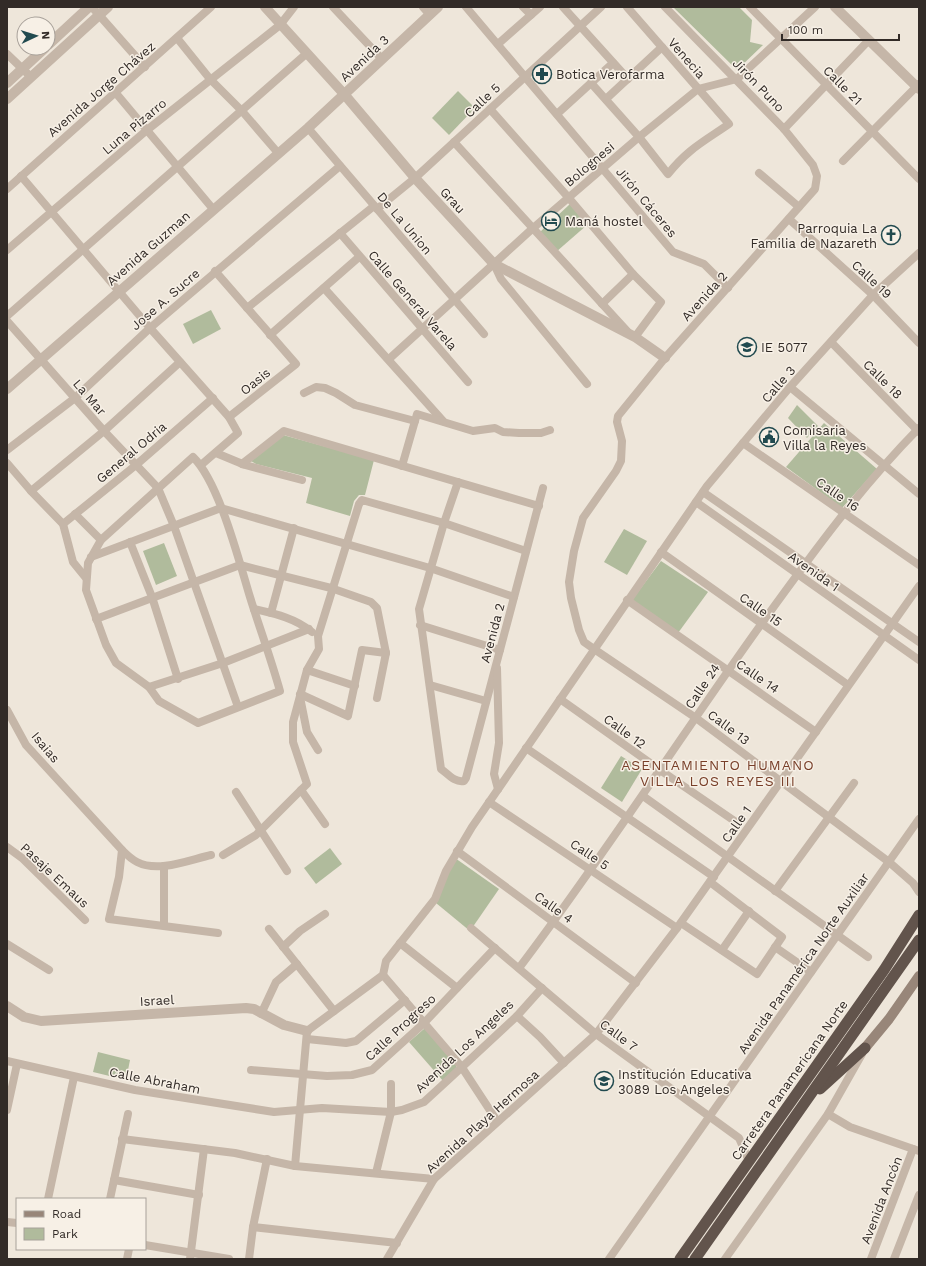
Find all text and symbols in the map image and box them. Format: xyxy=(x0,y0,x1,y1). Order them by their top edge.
north arrow xyxy=(16,16,56,56)
scale bar xyxy=(782,16,899,42)
text: 100 m xyxy=(788,23,823,37)
text: N xyxy=(39,31,52,40)
street label: Avenida 3 xyxy=(337,32,392,85)
street label: Venecia xyxy=(665,35,709,82)
street label: Avenida Jorge Chávez xyxy=(45,39,158,140)
street label: Jirón Puno xyxy=(730,56,788,115)
pharmacy icon: Botica Verofarma xyxy=(531,63,553,85)
street label: Calle 21 xyxy=(820,63,865,108)
place label: Botica Verofarma xyxy=(556,67,665,82)
street label: Calle 5 xyxy=(461,80,503,121)
street label: Luna Pizarro xyxy=(99,95,170,158)
street label: Bolognesi xyxy=(561,139,617,190)
street label: Jirón Cáceres xyxy=(613,164,680,240)
street label: Grau xyxy=(437,184,468,216)
street label: De La Union xyxy=(374,189,435,258)
street label: Avenida Guzman xyxy=(104,208,193,289)
hotel icon: Maná hostel xyxy=(540,210,562,232)
place label: Maná hostel xyxy=(565,214,643,229)
place label: Parroquia La Familia de Nazareth xyxy=(750,221,878,251)
church icon: Parroquia La Familia de Nazareth xyxy=(880,224,902,246)
street label: Calle General Varela xyxy=(365,247,461,354)
street label: Calle 19 xyxy=(849,257,895,302)
street label: Jose A. Sucre xyxy=(128,265,203,333)
street label: Avenida 2 xyxy=(678,269,730,324)
school or university icon: IE 5077 xyxy=(736,336,758,358)
place label: IE 5077 xyxy=(761,340,808,355)
street label: Calle 18 xyxy=(860,357,905,402)
street label: Calle 3 xyxy=(758,363,798,406)
street label: Oasis xyxy=(237,365,273,398)
street label: La Mar xyxy=(70,376,109,418)
street label: General Odria xyxy=(93,418,170,486)
place label: Comisaria Villa la Reyes xyxy=(783,423,867,453)
public building icon: Comisaria Villa la Reyes xyxy=(758,426,780,448)
street label: Calle 16 xyxy=(813,474,862,515)
street label: Avenida 1 xyxy=(786,549,842,594)
street label: Calle 15 xyxy=(737,589,785,629)
street label: Avenida 2 xyxy=(477,602,508,665)
street label: Calle 14 xyxy=(733,656,782,697)
street label: Calle 24 xyxy=(682,661,723,712)
street label: Calle 13 xyxy=(705,707,753,748)
street label: Calle 12 xyxy=(601,711,649,752)
street label: Isaias xyxy=(28,729,63,766)
district label: ASENTAMIENTO HUMANO VILLA LOS REYES III xyxy=(621,757,815,789)
street label: Calle 1 xyxy=(719,803,754,845)
street label: Calle 5 xyxy=(567,836,612,873)
street label: Pasaje Emaus xyxy=(17,840,92,911)
street label: Avenida Panamérica Norte Auxiliar xyxy=(735,870,872,1057)
street label: Calle 4 xyxy=(531,888,576,926)
street label: Calle Progreso xyxy=(362,991,439,1064)
street label: Israel xyxy=(139,992,175,1009)
street label: Avenida Los Angeles xyxy=(412,997,517,1096)
street label: Carretera Panamericana Norte xyxy=(728,997,851,1163)
street label: Calle 7 xyxy=(597,1016,640,1054)
street label: Calle Abraham xyxy=(108,1064,202,1097)
street label: Avenida Playa Hermosa xyxy=(423,1066,542,1176)
place label: Institución Educativa 3089 Los Angeles xyxy=(618,1067,752,1097)
school or university icon: Institución Educativa 3089 Los Angeles xyxy=(593,1070,615,1092)
street label: Avenida Ancón xyxy=(858,1154,905,1246)
legend xyxy=(16,1198,146,1250)
text: Road xyxy=(52,1207,81,1221)
text: Park xyxy=(52,1227,78,1241)

